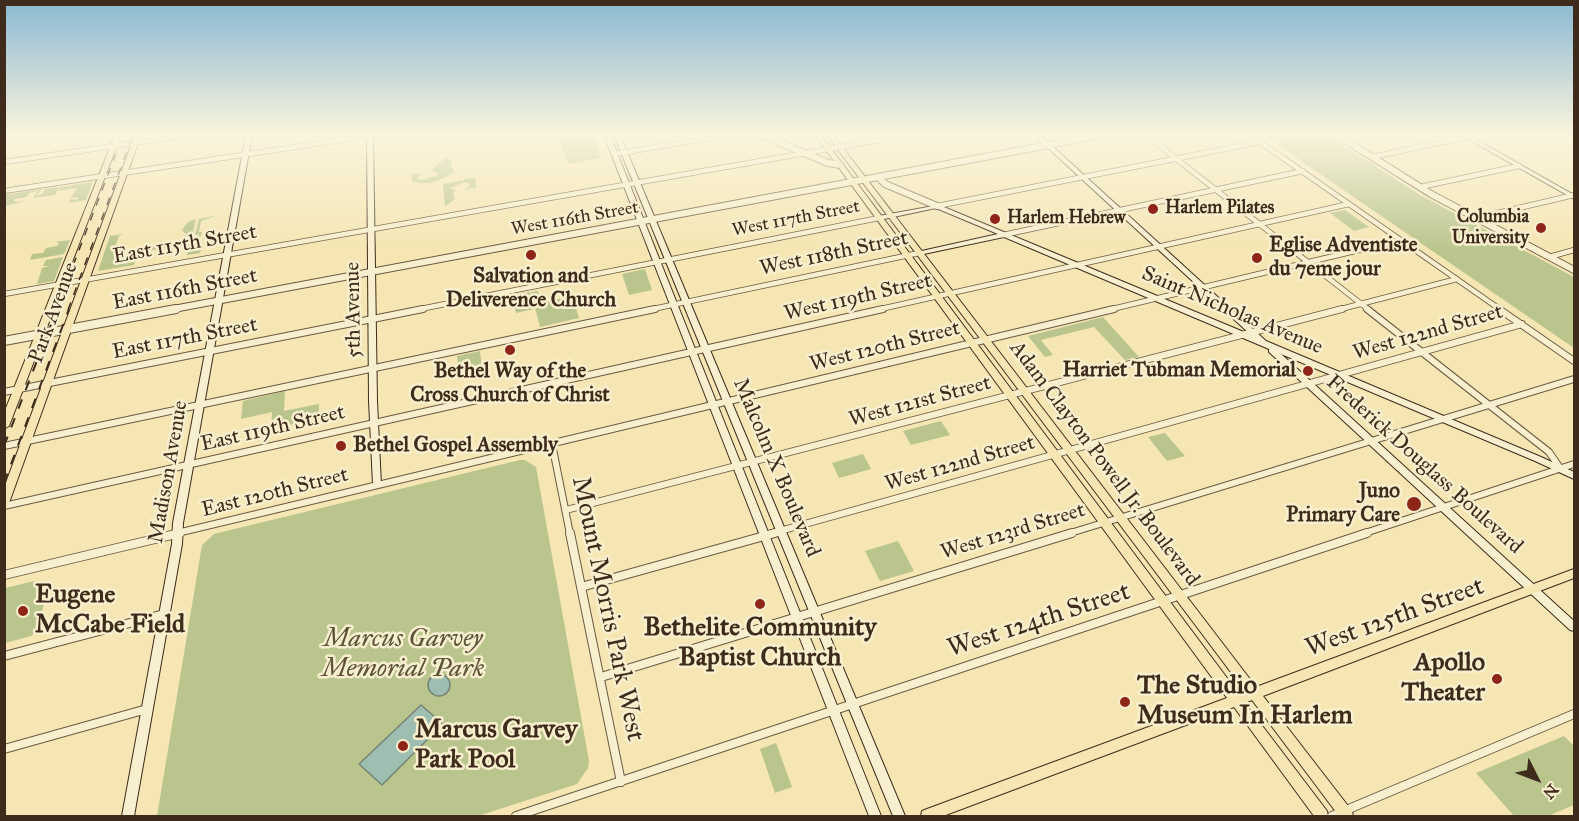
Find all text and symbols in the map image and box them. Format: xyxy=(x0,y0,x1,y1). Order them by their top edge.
street label: West 117th Street xyxy=(730,196,862,242)
street label: West 116th Street xyxy=(510,197,640,241)
place label: Harlem Pilates xyxy=(1165,198,1274,220)
marker: Harlem Pilates xyxy=(1146,202,1160,216)
place label: Columbia University xyxy=(1452,207,1529,250)
place label: Harlem Hebrew xyxy=(1007,208,1126,230)
marker: Harlem Hebrew xyxy=(988,212,1002,226)
street label: East 115th Street xyxy=(111,220,259,270)
marker: Columbia University xyxy=(1534,221,1548,235)
street label: West 118th Street xyxy=(758,226,910,282)
place label: Eglise Adventiste du 7eme jour xyxy=(1269,233,1418,283)
marker: Salvation and Deliverence Church xyxy=(524,248,538,262)
marker: Eglise Adventiste du 7eme jour xyxy=(1250,251,1264,265)
street label: Park Avenue xyxy=(24,259,84,367)
street label: Saint Nicholas Avenue xyxy=(1138,261,1326,361)
street label: 5th Avenue xyxy=(341,262,367,358)
street label: East 116th Street xyxy=(111,264,259,316)
place label: Salvation and Deliverence Church xyxy=(446,264,616,314)
street label: West 119th Street xyxy=(782,269,934,327)
street label: West 122nd Street xyxy=(1350,300,1506,366)
street label: East 117th Street xyxy=(110,313,260,365)
street label: West 120th Street xyxy=(807,316,963,378)
street label: Adam Clayton Powell Jr. Boulevard xyxy=(1004,337,1204,591)
marker: Bethel Way of the Cross Church of Christ xyxy=(503,343,517,357)
place label: Harriet Tubman Memorial xyxy=(1062,358,1296,384)
place label: Bethel Way of the Cross Church of Christ xyxy=(410,359,610,409)
marker: Harriet Tubman Memorial xyxy=(1301,364,1315,378)
street label: Frederick Douglass Boulevard xyxy=(1321,370,1527,560)
street label: West 121st Street xyxy=(846,371,994,433)
street label: Malcolm X Boulevard xyxy=(727,375,825,561)
street label: Madison Avenue xyxy=(144,399,194,545)
street label: East 119th Street xyxy=(199,400,347,458)
street label: West 122nd Street xyxy=(882,431,1038,497)
place label: Bethel Gospel Assembly xyxy=(353,433,558,459)
marker: Bethel Gospel Assembly xyxy=(334,439,348,453)
street label: East 120th Street xyxy=(199,463,351,523)
street label: Mount Morris Park West xyxy=(564,474,650,744)
place label: Juno Primary Care xyxy=(1286,479,1400,529)
marker: Juno Primary Care xyxy=(1405,495,1423,513)
street label: West 123rd Street xyxy=(938,498,1088,566)
street label: West 125th Street xyxy=(1302,571,1488,665)
street label: West 124th Street xyxy=(944,577,1134,665)
place label: Eugene McCabe Field xyxy=(35,580,185,642)
marker: Bethelite Community Baptist Church xyxy=(753,597,767,611)
marker: Eugene McCabe Field xyxy=(16,604,30,618)
place label: Bethelite Community Baptist Church xyxy=(644,613,876,674)
park label: Marcus Garvey Memorial Park xyxy=(322,624,484,686)
place label: Apollo Theater xyxy=(1401,648,1485,710)
place label: The Studio Museum In Harlem xyxy=(1137,671,1353,732)
marker: Apollo Theater xyxy=(1490,672,1504,686)
marker: The Studio Museum In Harlem xyxy=(1118,695,1132,709)
place label: Marcus Garvey Park Pool xyxy=(415,715,577,776)
marker: Marcus Garvey Park Pool xyxy=(396,739,410,753)
north arrow xyxy=(1507,749,1567,809)
text: N xyxy=(1539,780,1562,803)

